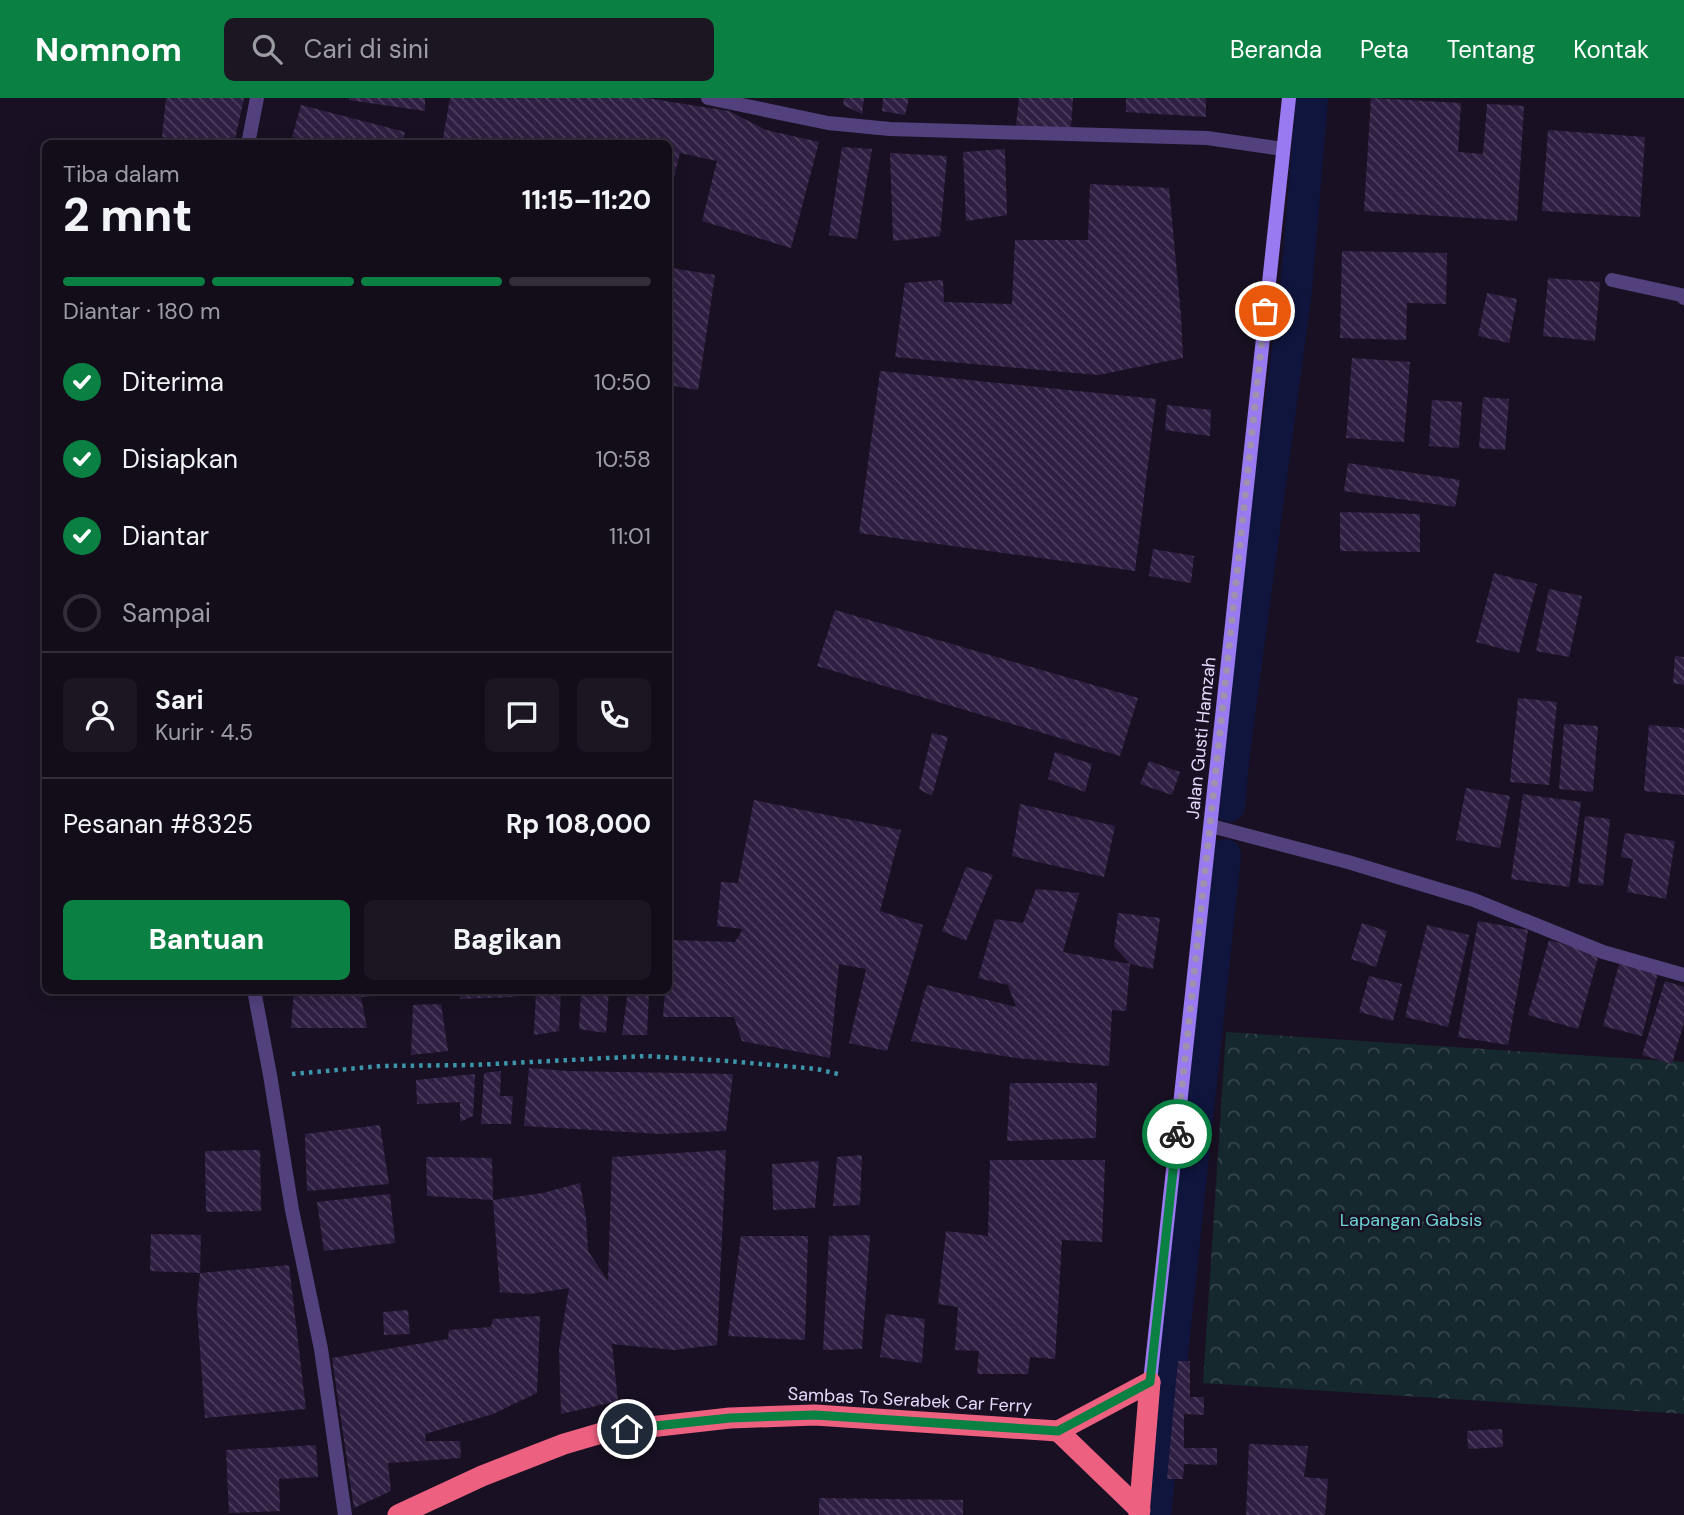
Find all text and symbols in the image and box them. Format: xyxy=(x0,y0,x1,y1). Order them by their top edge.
search box xyxy=(224,18,714,81)
text: Nomnom xyxy=(35,28,182,71)
icon: search xyxy=(248,30,286,68)
text: Cari di sini xyxy=(304,32,429,66)
text: Beranda xyxy=(1230,34,1322,65)
text: Peta xyxy=(1360,34,1409,65)
text: Tentang xyxy=(1447,34,1535,65)
text: Kontak xyxy=(1573,34,1649,65)
text: Tiba dalam xyxy=(63,159,180,189)
text: 11:15–11:20 xyxy=(522,183,651,217)
text: 2 mnt xyxy=(63,185,192,245)
pin xyxy=(1235,281,1295,341)
icon: bag xyxy=(1246,292,1284,330)
text: Diantar · 180 m xyxy=(63,296,220,326)
icon: check xyxy=(63,363,101,401)
text: Diterima xyxy=(122,365,224,399)
text: 10:50 xyxy=(594,367,651,397)
icon: check xyxy=(63,440,101,478)
text: Disiapkan xyxy=(122,442,238,476)
text: 10:58 xyxy=(595,444,651,474)
icon: check xyxy=(63,517,101,555)
text: Diantar xyxy=(122,519,209,553)
text: 11:01 xyxy=(609,521,651,551)
text: Sampai xyxy=(122,596,211,630)
street label: Jalan Gusti Hamzah xyxy=(1181,656,1221,820)
button: person xyxy=(63,678,137,752)
button: chat xyxy=(485,678,559,752)
button: phone xyxy=(577,678,651,752)
text: Sari xyxy=(155,683,204,717)
text: Kurir · 4.5 xyxy=(155,717,253,747)
text: Pesanan #8325 xyxy=(63,807,253,841)
text: Rp 108,000 xyxy=(506,807,651,841)
button: Bantuan xyxy=(63,900,350,980)
button: Bagikan xyxy=(364,900,651,980)
courier xyxy=(1142,1099,1212,1169)
icon: bike xyxy=(1158,1115,1196,1153)
park label: Lapangan Gabsis xyxy=(1340,1208,1482,1232)
street label: Sambas To Serabek Car Ferry xyxy=(787,1382,1033,1418)
pin xyxy=(597,1399,657,1459)
icon: home xyxy=(608,1410,646,1448)

